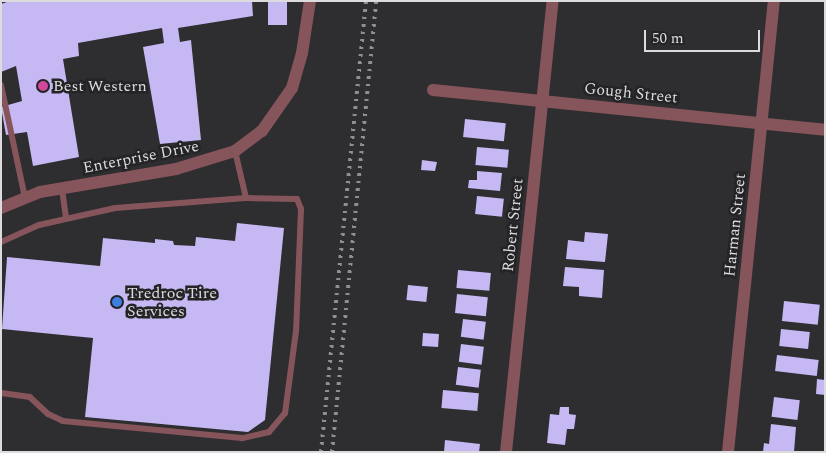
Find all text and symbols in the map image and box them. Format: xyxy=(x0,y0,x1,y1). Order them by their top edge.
scale bar xyxy=(646,20,762,52)
text: 50 m xyxy=(652,27,684,50)
place label: Best Western xyxy=(53,76,147,96)
street label: Gough Street xyxy=(583,79,679,107)
marker: Best Western xyxy=(37,80,49,92)
street label: Enterprise Drive xyxy=(81,136,201,178)
street label: Harman Street xyxy=(720,172,750,278)
street label: Robert Street xyxy=(499,177,527,273)
place label: Tredroc Tire Services xyxy=(127,283,217,321)
marker: Tredroc Tire Services xyxy=(111,296,123,308)

